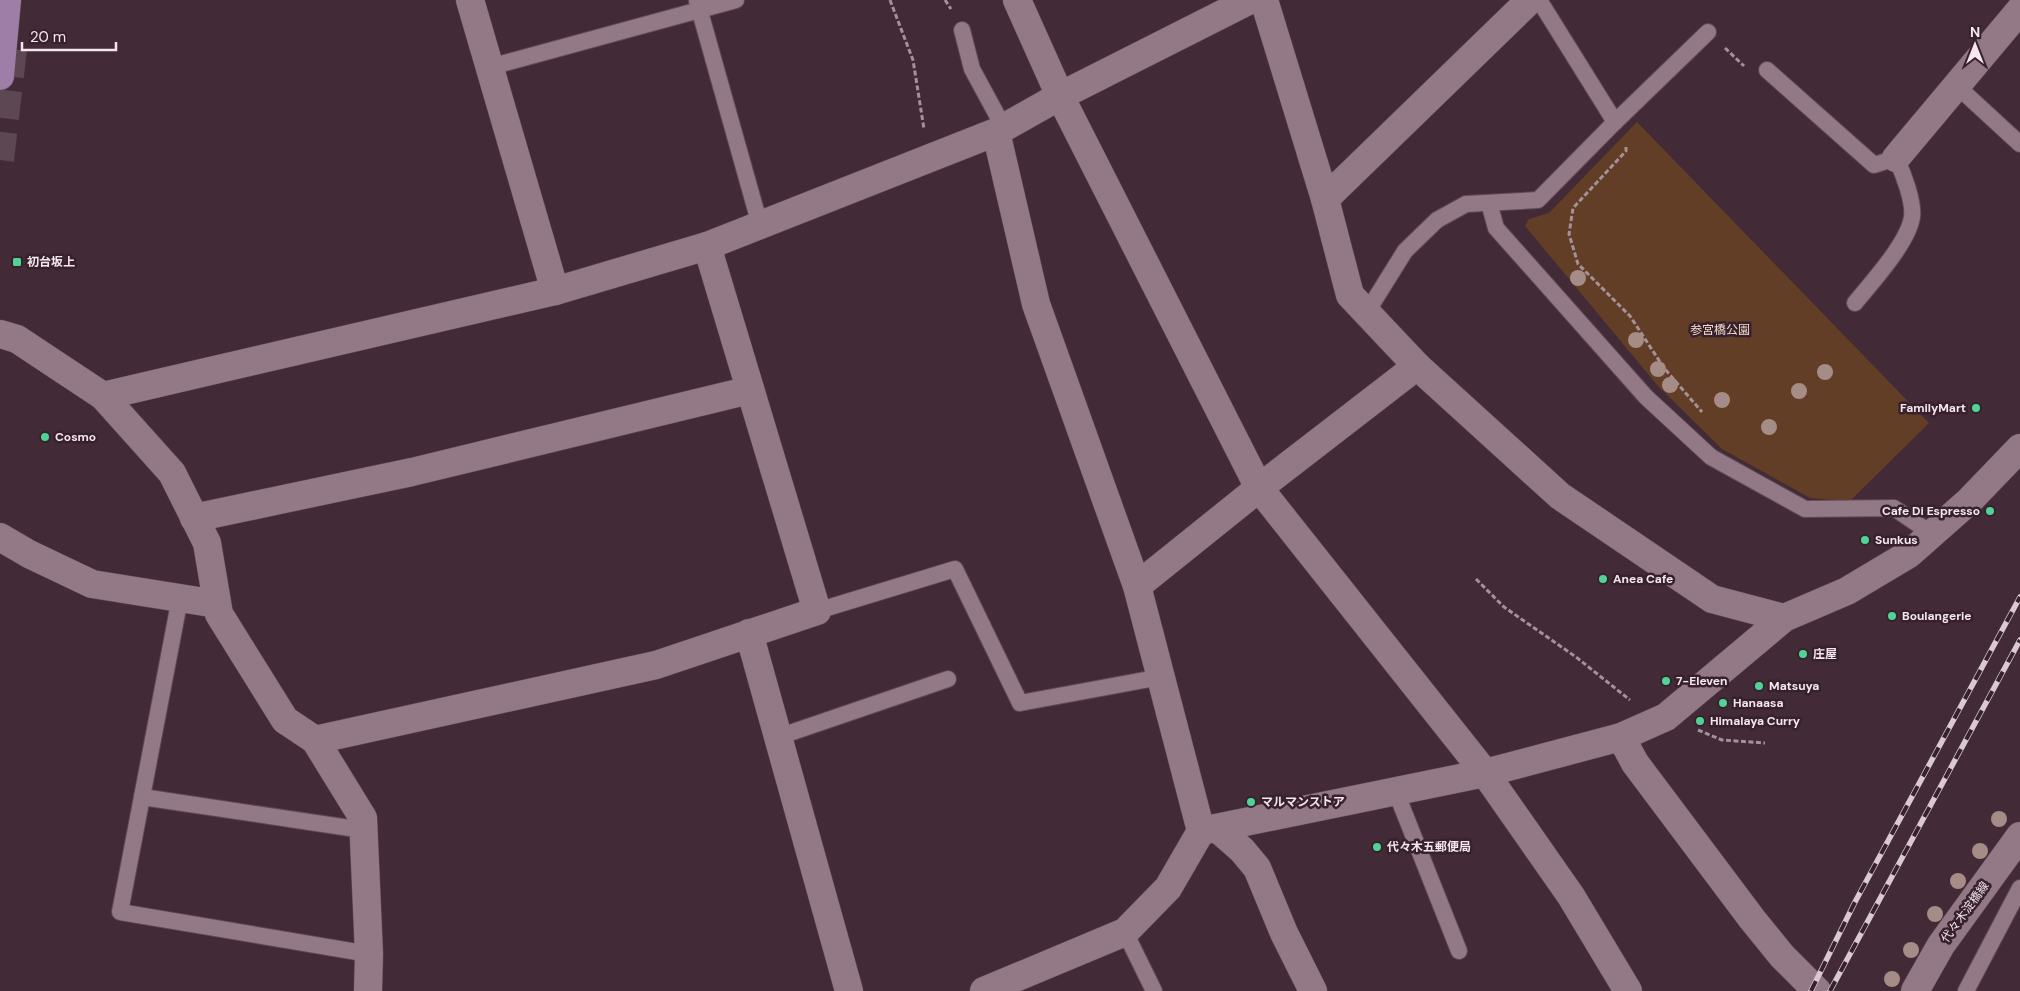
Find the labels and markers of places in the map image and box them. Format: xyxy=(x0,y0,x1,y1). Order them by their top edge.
place label: 初台坂上 xyxy=(27,254,75,270)
marker: 初台坂上 xyxy=(11,256,23,268)
place label: FamilyMart xyxy=(1900,400,1966,416)
marker: FamilyMart xyxy=(1970,402,1982,414)
place label: Cosmo xyxy=(55,429,96,445)
marker: Cosmo xyxy=(39,431,51,443)
place label: Cafe Di Espresso xyxy=(1882,503,1980,519)
marker: Cafe Di Espresso xyxy=(1984,505,1996,517)
place label: Sunkus xyxy=(1875,532,1918,548)
marker: Sunkus xyxy=(1859,534,1871,546)
place label: Anea Cafe xyxy=(1613,571,1673,587)
marker: Anea Cafe xyxy=(1597,573,1609,585)
place label: Boulangerie xyxy=(1902,608,1972,624)
marker: Boulangerie xyxy=(1886,610,1898,622)
place label: 庄屋 xyxy=(1813,646,1837,662)
marker: 庄屋 xyxy=(1797,648,1809,660)
place label: 7-Eleven xyxy=(1676,673,1728,689)
marker: 7-Eleven xyxy=(1660,675,1672,687)
place label: Matsuya xyxy=(1769,678,1819,694)
marker: Matsuya xyxy=(1753,680,1765,692)
place label: Hanaasa xyxy=(1733,695,1783,711)
marker: Hanaasa xyxy=(1717,697,1729,709)
place label: Himalaya Curry xyxy=(1710,713,1801,729)
marker: Himalaya Curry xyxy=(1694,715,1706,727)
place label: マルマンストア xyxy=(1261,794,1345,810)
marker: マルマンストア xyxy=(1245,796,1257,808)
place label: 代々木五郵便局 xyxy=(1387,839,1471,855)
marker: 代々木五郵便局 xyxy=(1371,841,1383,853)

